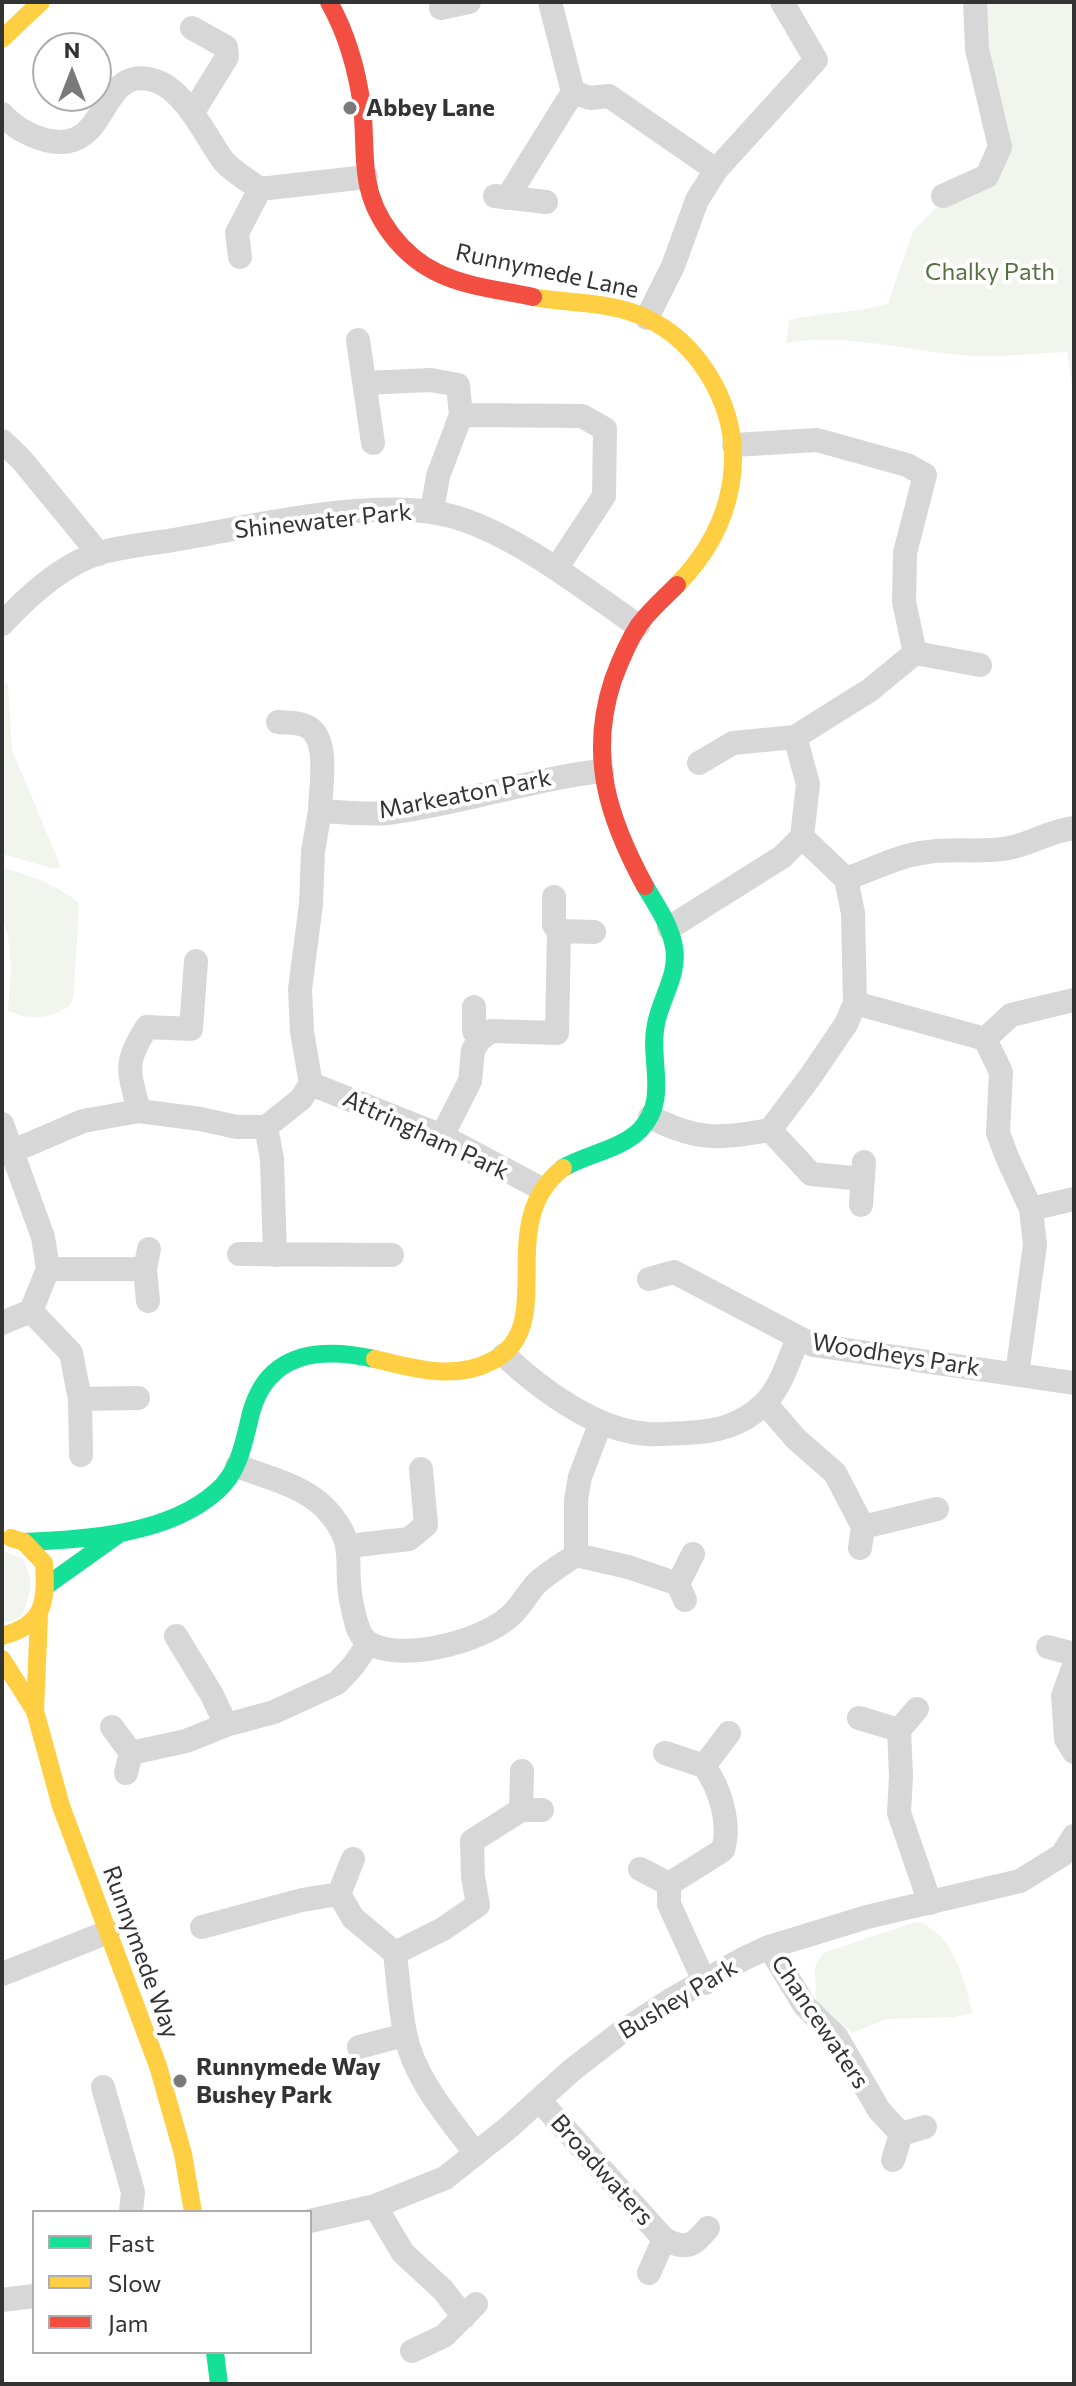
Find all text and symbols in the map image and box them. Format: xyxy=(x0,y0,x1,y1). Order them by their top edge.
north arrow xyxy=(32,32,112,112)
text: N xyxy=(64,36,80,63)
place label: Abbey Lane xyxy=(366,94,495,122)
marker: Abbey Lane xyxy=(341,99,359,117)
street label: Runnymede Lane xyxy=(453,238,641,304)
park label: Chalky Path xyxy=(925,258,1055,286)
street label: Shinewater Park xyxy=(233,497,413,545)
street label: Markeaton Park xyxy=(376,763,554,825)
street label: Attringham Park xyxy=(338,1084,514,1186)
street label: Woodheys Park xyxy=(810,1328,982,1382)
street label: Runnymede Way xyxy=(96,1862,186,2042)
street label: Chancewaters xyxy=(765,1950,875,2094)
street label: Bushey Park xyxy=(614,1952,742,2046)
place label: Runnymede Way Bushey Park xyxy=(196,2053,381,2109)
marker: Runnymede Way Bushey Park xyxy=(171,2072,189,2090)
street label: Broadwaters xyxy=(545,2109,659,2231)
legend xyxy=(32,2210,312,2354)
text: Fast xyxy=(108,2228,155,2257)
text: Slow xyxy=(108,2268,161,2297)
text: Jam xyxy=(108,2308,148,2337)

